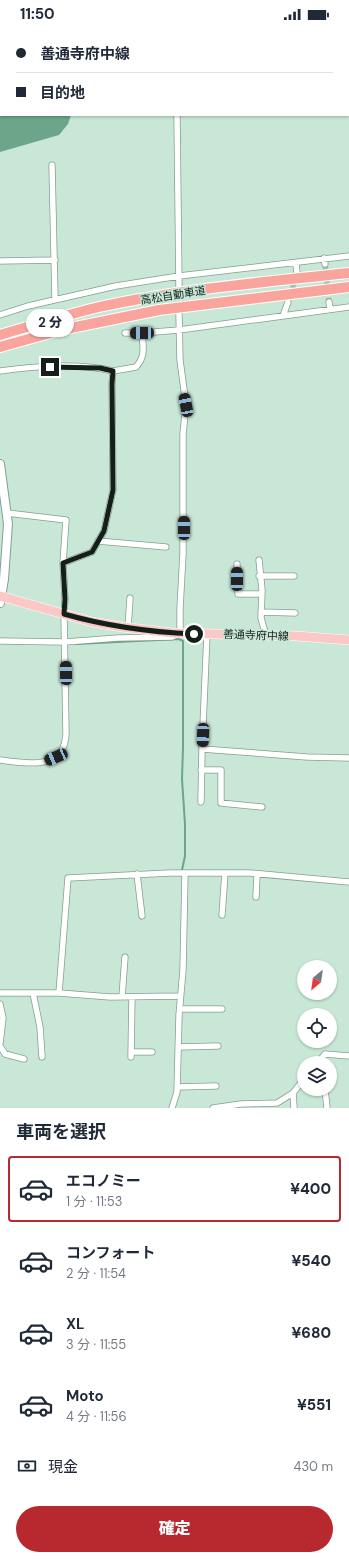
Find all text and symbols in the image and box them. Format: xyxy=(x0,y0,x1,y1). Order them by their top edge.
text: 11:50 xyxy=(20,4,55,24)
text: 善通寺府中線 xyxy=(40,44,130,64)
text: 目的地 xyxy=(40,83,85,103)
street label: 高松自動車道 xyxy=(139,283,207,307)
callout: 2 分 xyxy=(26,309,74,337)
text: 2 分 xyxy=(38,314,62,331)
car xyxy=(130,327,154,339)
route end xyxy=(41,358,59,376)
car xyxy=(178,392,194,418)
car xyxy=(178,516,190,540)
car xyxy=(231,567,243,591)
route start xyxy=(185,625,203,643)
street label: 善通寺府中線 xyxy=(223,627,289,643)
car xyxy=(60,661,72,685)
car xyxy=(197,723,209,747)
car xyxy=(43,747,69,767)
north arrow xyxy=(297,960,337,1000)
map controls xyxy=(297,960,337,1096)
button: locate xyxy=(297,1008,337,1048)
button: layers xyxy=(297,1056,337,1096)
text: 車両を選択 xyxy=(16,1120,106,1144)
icon: car xyxy=(18,1171,54,1207)
text: エコノミー xyxy=(66,1171,141,1191)
text: ¥400 xyxy=(290,1179,331,1199)
text: 1 分 · 11:53 xyxy=(66,1193,122,1210)
icon: car xyxy=(18,1243,54,1279)
text: コンフォート xyxy=(66,1243,156,1263)
text: ¥540 xyxy=(291,1251,331,1271)
text: 2 分 · 11:54 xyxy=(66,1265,126,1282)
text: XL xyxy=(66,1314,84,1334)
icon: car xyxy=(18,1315,54,1351)
text: ¥680 xyxy=(292,1323,331,1343)
text: 3 分 · 11:55 xyxy=(66,1336,126,1353)
text: Moto xyxy=(66,1386,104,1406)
icon: car xyxy=(18,1387,54,1423)
text: ¥551 xyxy=(297,1395,331,1415)
text: 4 分 · 11:56 xyxy=(66,1408,127,1425)
icon: cash xyxy=(16,1455,38,1477)
text: 現金 xyxy=(48,1457,78,1477)
text: 430 m xyxy=(293,1458,333,1475)
button: 確定 xyxy=(16,1506,333,1552)

